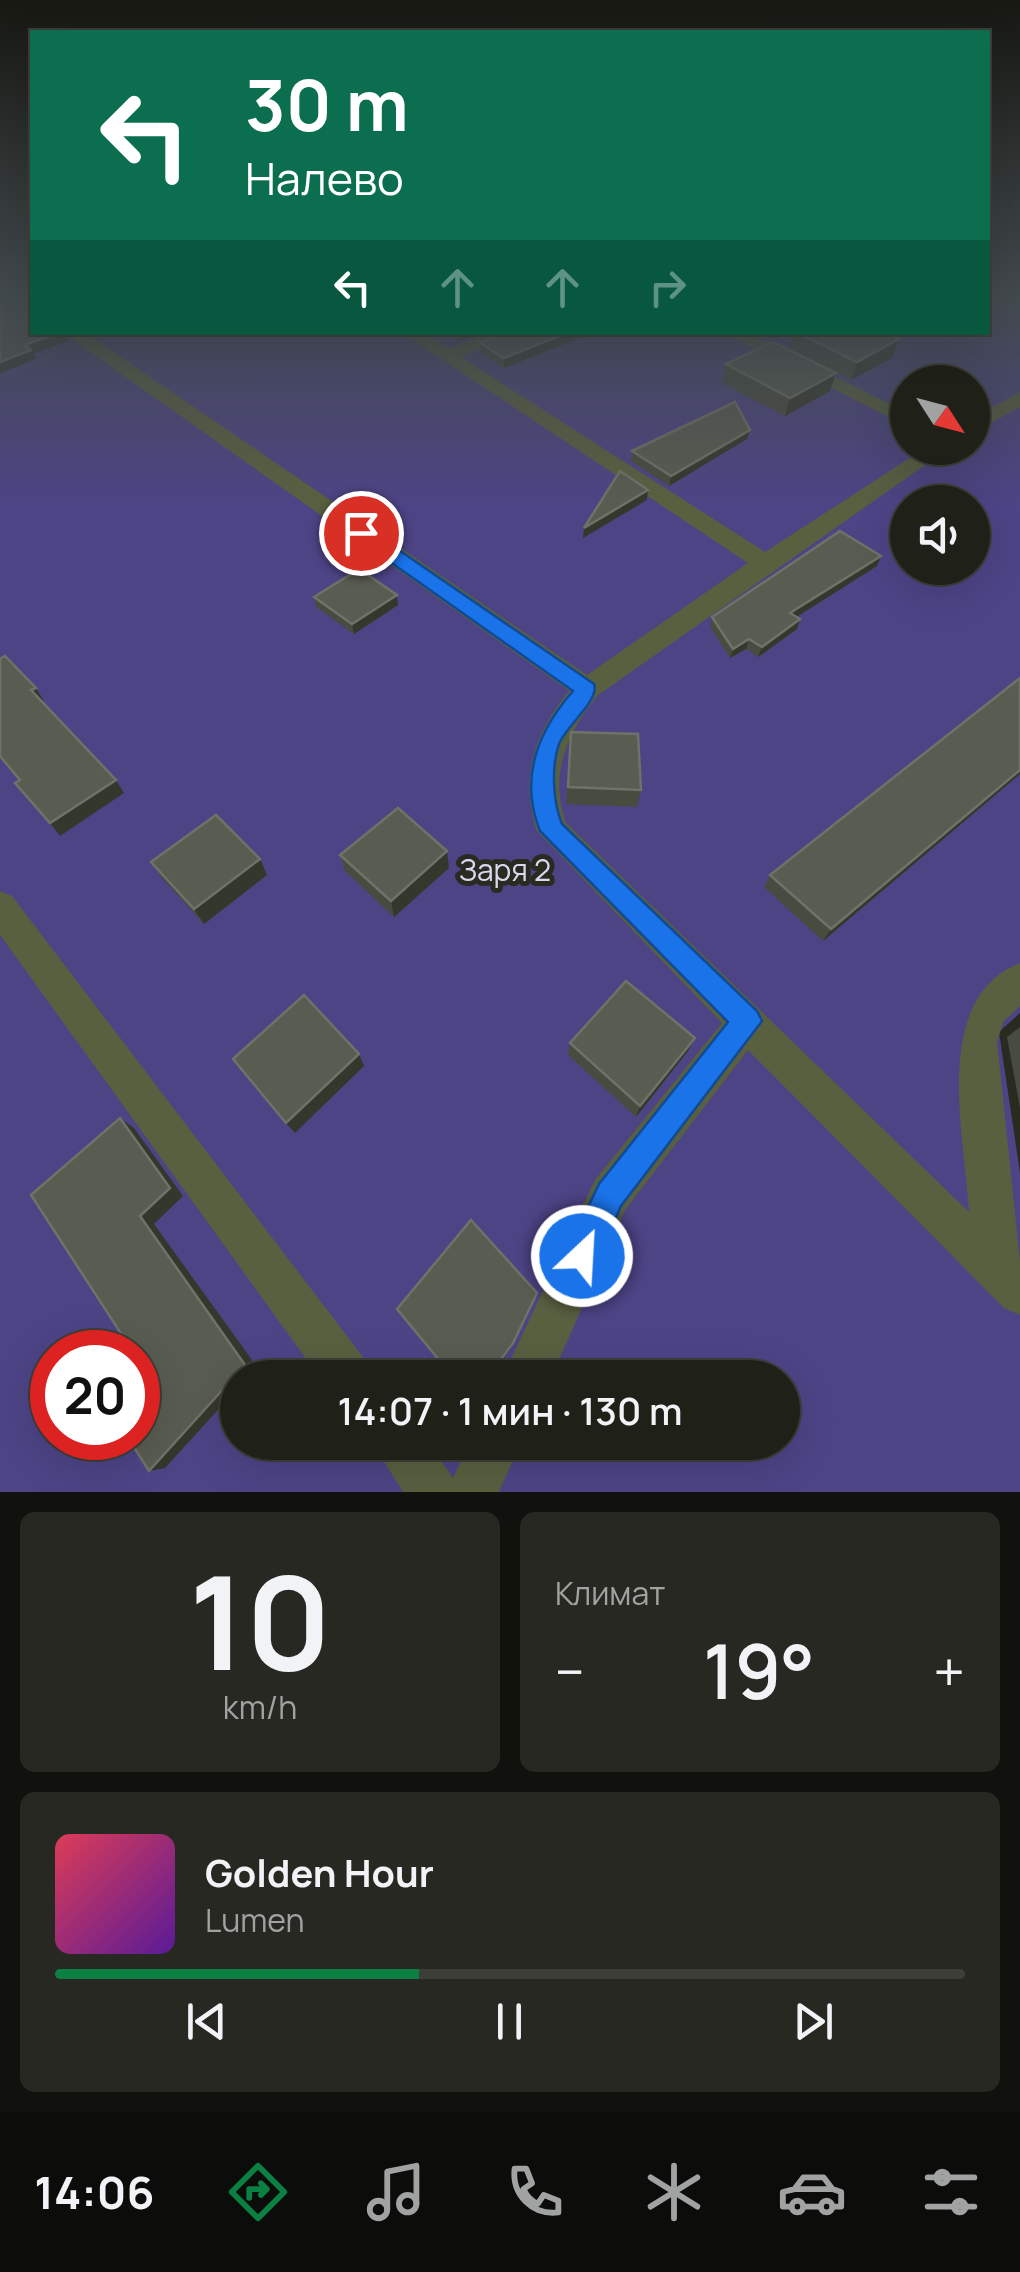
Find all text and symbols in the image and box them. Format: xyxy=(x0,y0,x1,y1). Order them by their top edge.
text: 30 m xyxy=(245,56,409,152)
icon: left xyxy=(80,70,210,200)
text: Налево xyxy=(245,147,404,209)
icon: left xyxy=(325,260,380,315)
icon: ahead xyxy=(430,260,485,315)
icon: ahead xyxy=(535,260,590,315)
icon: right xyxy=(640,260,695,315)
north arrow xyxy=(890,365,990,465)
map controls xyxy=(890,365,990,585)
button: sound xyxy=(890,485,990,585)
pin xyxy=(319,491,404,576)
icon: arrive xyxy=(334,506,389,561)
park label: Заря 2 xyxy=(459,849,551,890)
position arrow xyxy=(530,1204,634,1308)
speed limit sign: 20 xyxy=(30,1330,160,1460)
text: 14:07 · 1 мин · 130 m xyxy=(337,1384,683,1436)
text: 10 xyxy=(189,1531,331,1709)
text: Климат xyxy=(555,1571,665,1615)
text: 19° xyxy=(703,1619,815,1722)
text: − xyxy=(555,1633,585,1709)
text: + xyxy=(933,1633,965,1709)
text: km/h xyxy=(223,1685,297,1729)
text: Golden Hour xyxy=(205,1846,434,1898)
text: Lumen xyxy=(205,1898,305,1942)
icon: previous xyxy=(179,1994,234,2049)
icon: pause xyxy=(482,1994,537,2049)
icon: next xyxy=(786,1994,841,2049)
icon: directions xyxy=(223,2157,293,2227)
icon: music xyxy=(361,2157,431,2227)
icon: phone xyxy=(500,2157,570,2227)
icon: climate xyxy=(639,2157,709,2227)
icon: car xyxy=(777,2157,847,2227)
icon: filters xyxy=(916,2157,986,2227)
text: 14:06 xyxy=(34,2161,154,2223)

